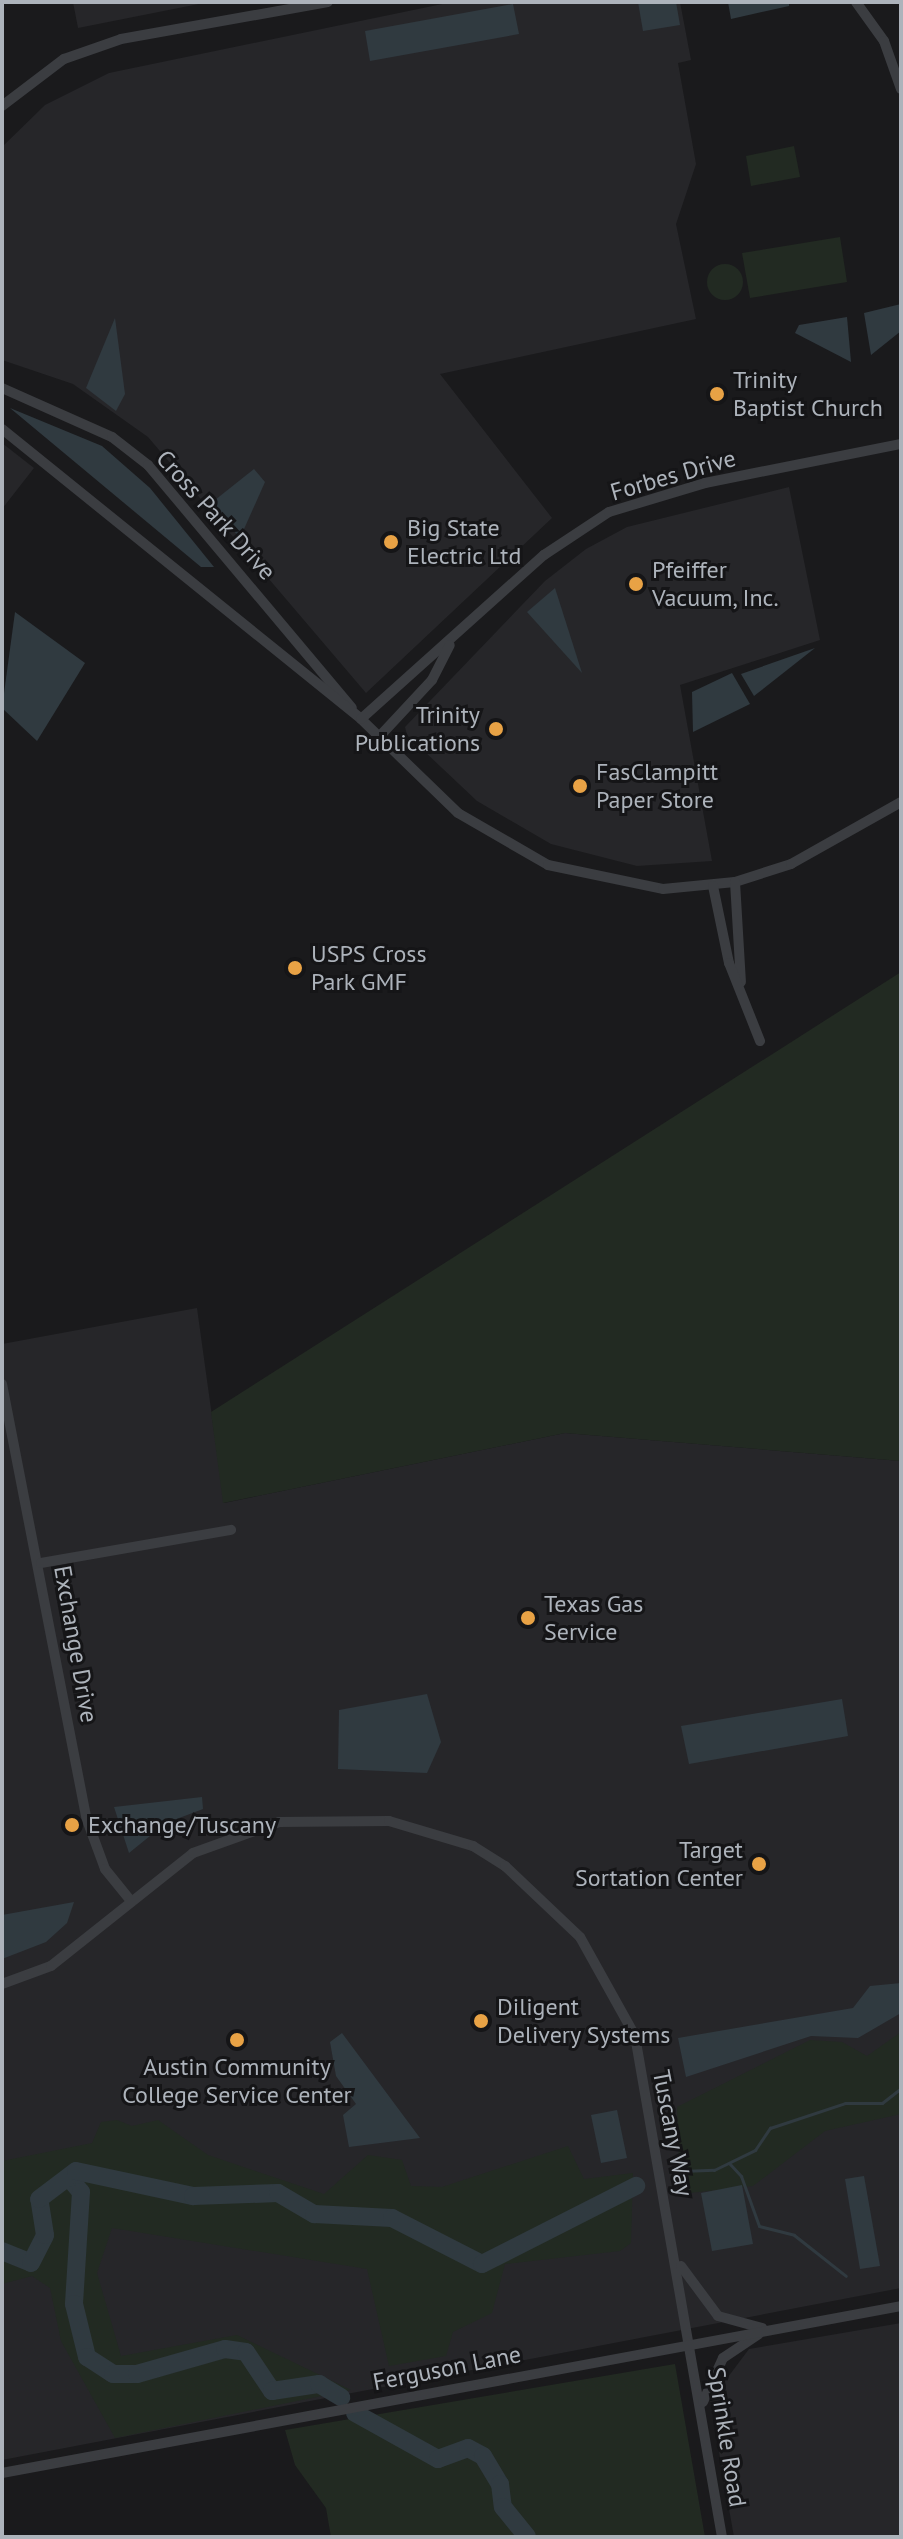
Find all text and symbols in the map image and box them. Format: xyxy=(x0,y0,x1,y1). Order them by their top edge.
place label: Trinity Baptist Church xyxy=(733,366,883,422)
marker: Trinity Baptist Church xyxy=(708,385,726,403)
street label: Forbes Drive xyxy=(607,443,739,507)
street label: Cross Park Drive xyxy=(150,444,282,586)
place label: Big State Electric Ltd xyxy=(407,514,522,570)
marker: Big State Electric Ltd xyxy=(382,533,400,551)
place label: Pfeiffer Vacuum, Inc. xyxy=(652,556,780,612)
marker: Pfeiffer Vacuum, Inc. xyxy=(627,575,645,593)
place label: Trinity Publications xyxy=(355,701,480,757)
marker: Trinity Publications xyxy=(487,720,505,738)
place label: FasClampitt Paper Store xyxy=(596,758,718,814)
marker: FasClampitt Paper Store xyxy=(571,777,589,795)
place label: USPS Cross Park GMF xyxy=(311,940,426,996)
marker: USPS Cross Park GMF xyxy=(286,959,304,977)
street label: Exchange Drive xyxy=(48,1563,104,1725)
place label: Texas Gas Service xyxy=(544,1590,643,1646)
marker: Texas Gas Service xyxy=(519,1609,537,1627)
place label: Exchange/Tuscany xyxy=(88,1811,276,1839)
marker: Exchange/Tuscany xyxy=(63,1816,81,1834)
place label: Target Sortation Center xyxy=(575,1836,743,1892)
marker: Target Sortation Center xyxy=(750,1855,768,1873)
place label: Diligent Delivery Systems xyxy=(497,1993,671,2049)
marker: Diligent Delivery Systems xyxy=(472,2012,490,2030)
marker: Austin Community College Service Center xyxy=(228,2031,246,2049)
place label: Austin Community College Service Center xyxy=(122,2053,352,2109)
street label: Tuscany Way xyxy=(647,2067,699,2199)
street label: Ferguson Lane xyxy=(371,2340,523,2396)
street label: Sprinkle Road xyxy=(702,2365,752,2509)

